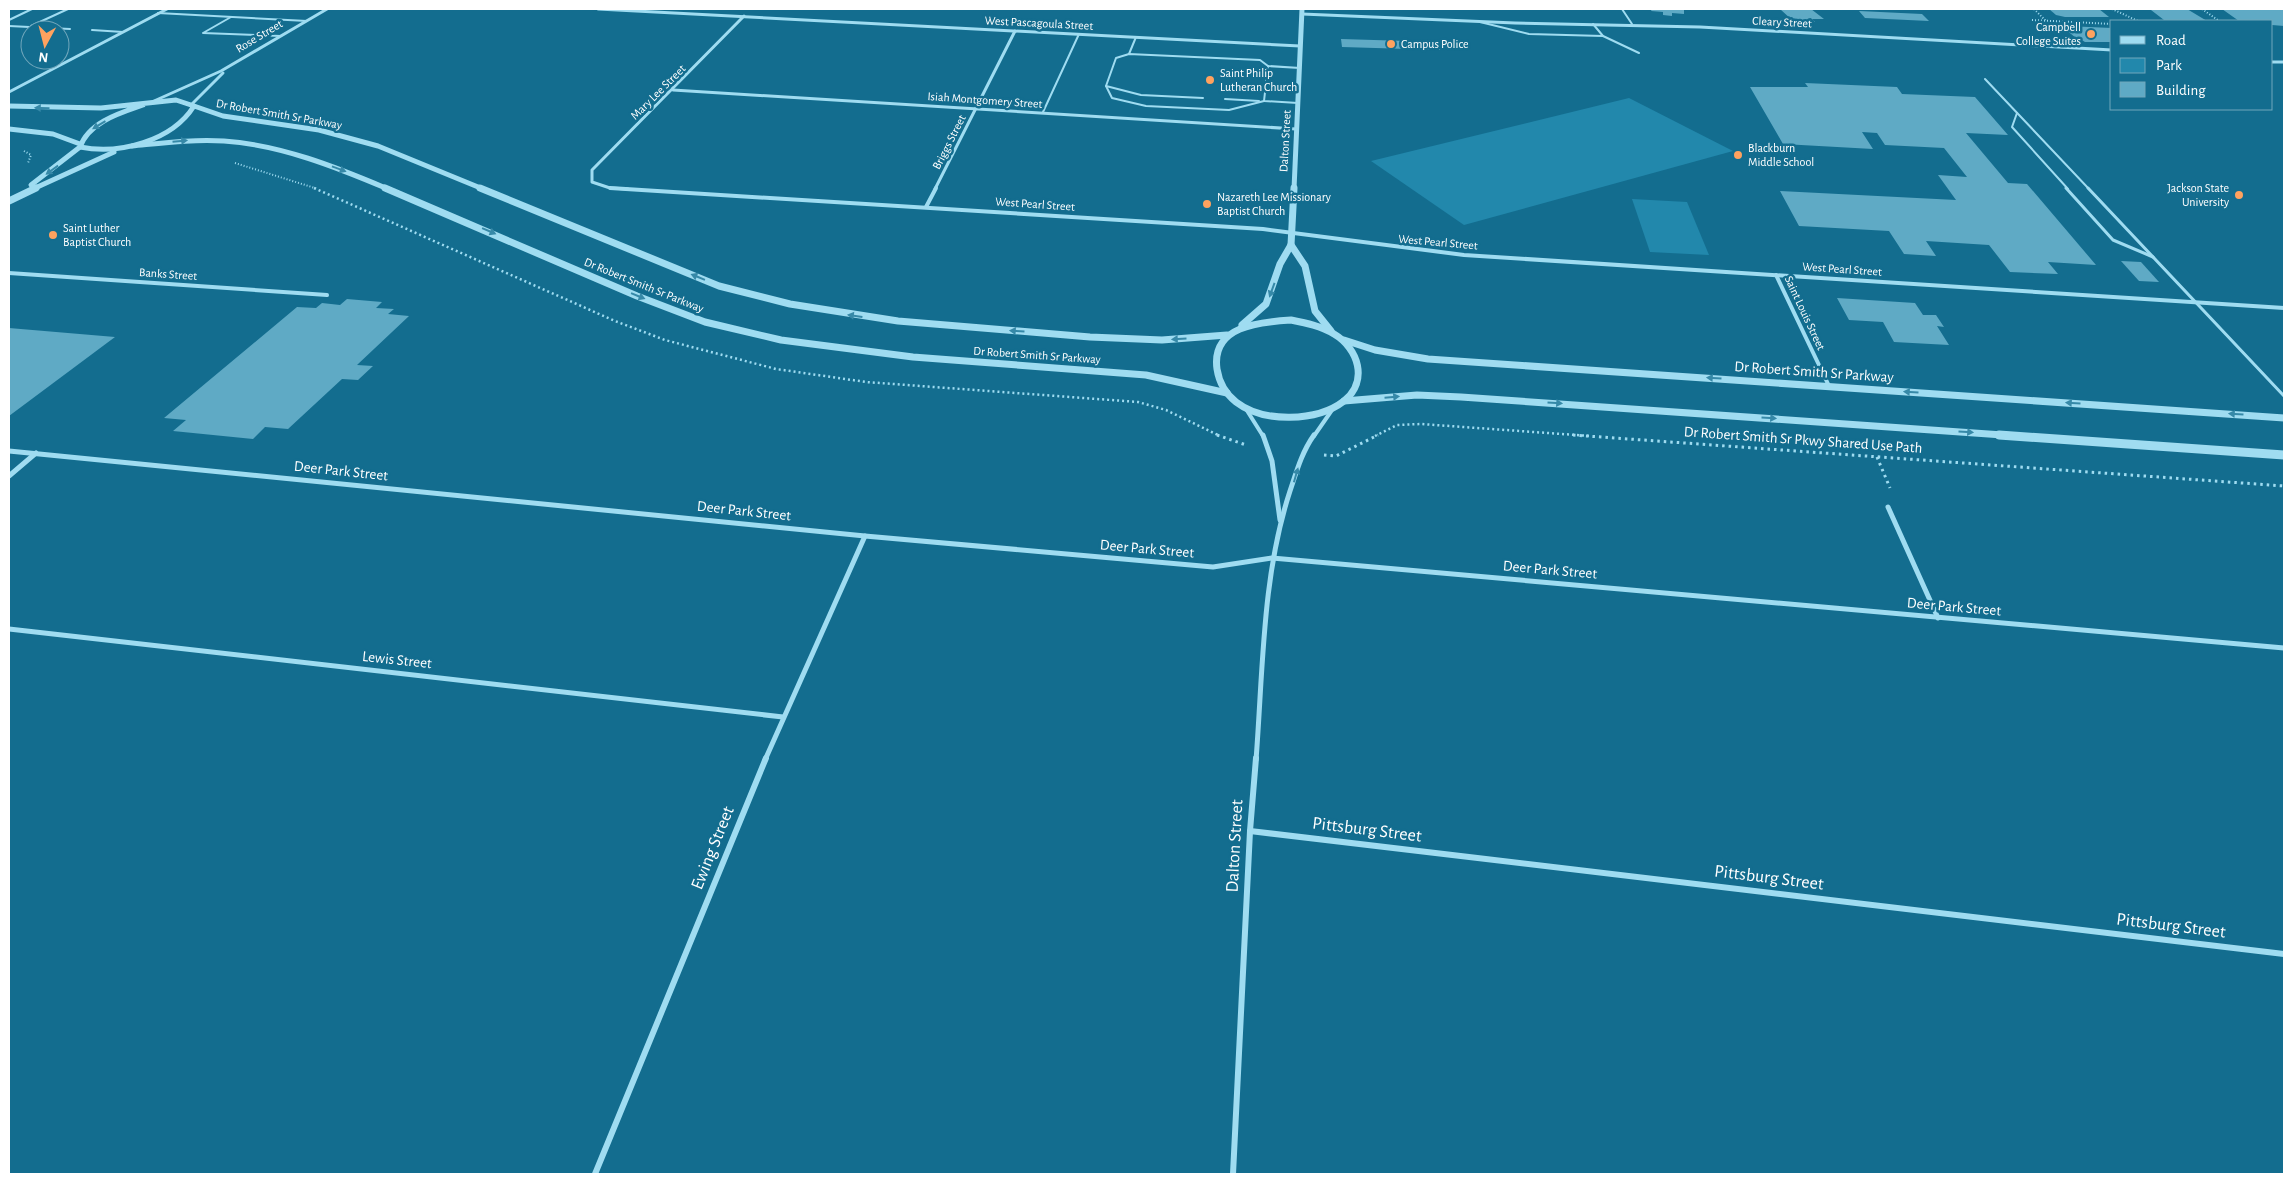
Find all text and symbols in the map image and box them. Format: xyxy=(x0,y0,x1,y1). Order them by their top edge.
street label: West Pascagoula Street xyxy=(984,14,1094,32)
street label: Cleary Street xyxy=(1752,14,1812,31)
street label: Rose Street xyxy=(233,17,285,55)
north arrow xyxy=(20,20,70,70)
legend xyxy=(2110,20,2273,110)
place label: Campbell College Suites xyxy=(2016,21,2081,47)
marker: Campbell College Suites xyxy=(2085,28,2097,40)
text: Road xyxy=(2156,33,2186,48)
marker: Campus Police xyxy=(1385,38,1397,50)
place label: Campus Police xyxy=(1401,38,1469,50)
text: N xyxy=(38,49,49,64)
text: Park xyxy=(2156,58,2182,73)
street label: Mary Lee Street xyxy=(628,62,689,122)
place label: Saint Philip Lutheran Church xyxy=(1220,67,1297,93)
marker: Saint Philip Lutheran Church xyxy=(1204,74,1216,86)
text: Building xyxy=(2156,83,2206,98)
street label: Isiah Montgomery Street xyxy=(927,90,1043,111)
street label: Dr Robert Smith Sr Parkway xyxy=(215,97,343,132)
one-way arrow xyxy=(34,103,50,111)
street label: Dalton Street xyxy=(1277,110,1293,172)
street label: Briggs Street xyxy=(930,113,968,171)
one-way arrow xyxy=(93,121,106,130)
one-way arrow xyxy=(173,136,189,144)
place label: Blackburn Middle School xyxy=(1748,142,1814,168)
marker: Blackburn Middle School xyxy=(1732,149,1744,161)
one-way arrow xyxy=(46,164,59,175)
one-way arrow xyxy=(332,165,347,173)
place label: Jackson State University xyxy=(2167,182,2229,209)
marker: Jackson State University xyxy=(2233,189,2245,201)
place label: Nazareth Lee Missionary Baptist Church xyxy=(1217,191,1331,217)
street label: West Pearl Street xyxy=(995,195,1075,213)
marker: Nazareth Lee Missionary Baptist Church xyxy=(1201,198,1213,210)
place label: Saint Luther Baptist Church xyxy=(63,222,131,248)
one-way arrow xyxy=(482,228,496,236)
marker: Saint Luther Baptist Church xyxy=(47,229,59,241)
street label: West Pearl Street xyxy=(1398,233,1478,251)
street label: Dr Robert Smith Sr Parkway xyxy=(582,256,705,315)
street label: West Pearl Street xyxy=(1802,260,1882,278)
street label: Banks Street xyxy=(139,266,198,282)
one-way arrow xyxy=(690,273,705,281)
street label: Saint Louis Street xyxy=(1783,274,1827,352)
one-way arrow xyxy=(1268,283,1276,298)
one-way arrow xyxy=(631,293,645,301)
one-way arrow xyxy=(847,312,863,320)
one-way arrow xyxy=(1008,327,1024,335)
one-way arrow xyxy=(1171,336,1187,344)
street label: Dr Robert Smith Sr Parkway xyxy=(973,345,1101,366)
street label: Dr Robert Smith Sr Parkway xyxy=(1734,359,1895,385)
one-way arrow xyxy=(1706,374,1722,382)
one-way arrow xyxy=(1903,388,1919,396)
one-way arrow xyxy=(1385,393,1401,401)
one-way arrow xyxy=(2065,399,2081,407)
one-way arrow xyxy=(1547,400,1563,408)
one-way arrow xyxy=(2227,410,2243,418)
one-way arrow xyxy=(1761,415,1777,423)
street label: Dr Robert Smith Sr Pkwy Shared Use Path xyxy=(1683,424,1923,456)
one-way arrow xyxy=(1958,429,1974,437)
street label: Deer Park Street xyxy=(293,459,389,483)
one-way arrow xyxy=(1292,467,1300,482)
street label: Deer Park Street xyxy=(696,499,792,523)
street label: Deer Park Street xyxy=(1099,537,1195,561)
street label: Deer Park Street xyxy=(1502,558,1598,582)
street label: Deer Park Street xyxy=(1906,595,2002,619)
street label: Lewis Street xyxy=(361,649,433,671)
street label: Dalton Street xyxy=(1224,799,1246,893)
street label: Ewing Street xyxy=(688,804,738,892)
street label: Pittsburg Street xyxy=(1311,814,1423,846)
street label: Pittsburg Street xyxy=(1713,862,1825,894)
street label: Pittsburg Street xyxy=(2115,910,2227,942)

